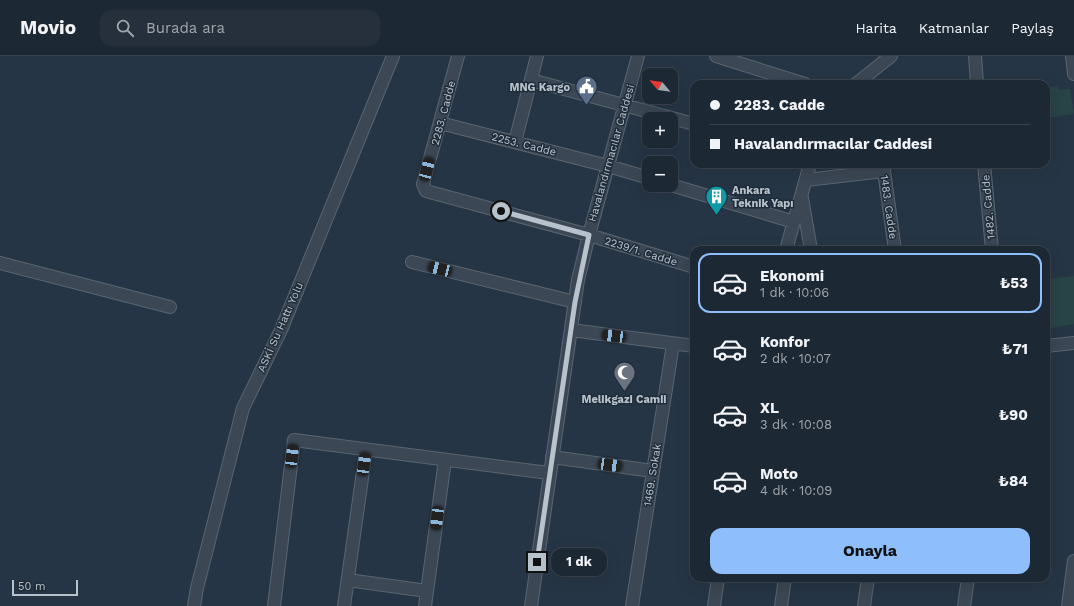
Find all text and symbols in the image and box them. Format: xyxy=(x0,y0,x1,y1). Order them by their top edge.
search box xyxy=(100,10,380,46)
text: Movio xyxy=(20,16,76,39)
icon: search xyxy=(114,17,136,39)
text: Burada ara xyxy=(146,19,225,37)
text: Harita xyxy=(855,20,897,36)
text: Katmanlar xyxy=(919,20,989,36)
text: Paylaş xyxy=(1011,20,1054,36)
north arrow xyxy=(642,68,678,104)
map controls xyxy=(642,68,678,192)
public building icon: MNG Kargo xyxy=(573,74,599,107)
street label: 2283. Cadde xyxy=(429,79,458,147)
place label: MNG Kargo xyxy=(509,81,570,94)
street label: Havalandırmacılar Caddesi xyxy=(586,83,637,223)
text: 2283. Cadde xyxy=(734,96,825,114)
button: + xyxy=(642,112,678,148)
street label: 2253. Cadde xyxy=(490,130,558,159)
text: Havalandırmacılar Caddesi xyxy=(734,135,932,153)
car xyxy=(418,156,436,182)
button: − xyxy=(642,156,678,192)
street label: 1483. Cadde xyxy=(878,174,899,240)
street label: 1482. Cadde xyxy=(979,174,998,240)
building icon: Ankara Teknik Yapı xyxy=(704,183,730,216)
place label: Ankara Teknik Yapı xyxy=(732,184,793,210)
route start xyxy=(492,202,510,220)
street label: 2239/1. Cadde xyxy=(603,234,679,269)
car xyxy=(427,260,453,278)
icon: car xyxy=(712,265,748,301)
text: Ekonomi xyxy=(760,267,824,285)
text: ₺53 xyxy=(1000,274,1028,292)
street label: ASKİ Su Hattı Yolu xyxy=(254,280,306,374)
text: 1 dk · 10:06 xyxy=(760,285,829,300)
car xyxy=(601,329,627,343)
icon: car xyxy=(712,331,748,367)
text: Konfor xyxy=(760,333,810,351)
text: ₺71 xyxy=(1002,340,1028,358)
text: 2 dk · 10:07 xyxy=(760,351,831,366)
mosque icon: Melikgazi Camii xyxy=(611,360,637,393)
place label: Melikgazi Camii xyxy=(581,393,667,406)
icon: car xyxy=(712,397,748,433)
text: XL xyxy=(760,399,779,417)
text: ₺90 xyxy=(998,406,1028,424)
text: 3 dk · 10:08 xyxy=(760,417,832,432)
car xyxy=(285,443,299,469)
street label: 1469. Sokak xyxy=(641,443,664,507)
car xyxy=(356,451,372,477)
car xyxy=(597,457,623,473)
icon: car xyxy=(712,463,748,499)
text: Moto xyxy=(760,465,798,483)
text: ₺84 xyxy=(998,472,1028,490)
text: 4 dk · 10:09 xyxy=(760,483,832,498)
car xyxy=(430,505,444,531)
button: Onayla xyxy=(710,528,1030,574)
callout: 1 dk xyxy=(551,548,607,576)
route end xyxy=(528,553,546,571)
text: 1 dk xyxy=(566,554,592,569)
scale bar xyxy=(12,578,78,597)
text: 50 m xyxy=(18,580,45,593)

